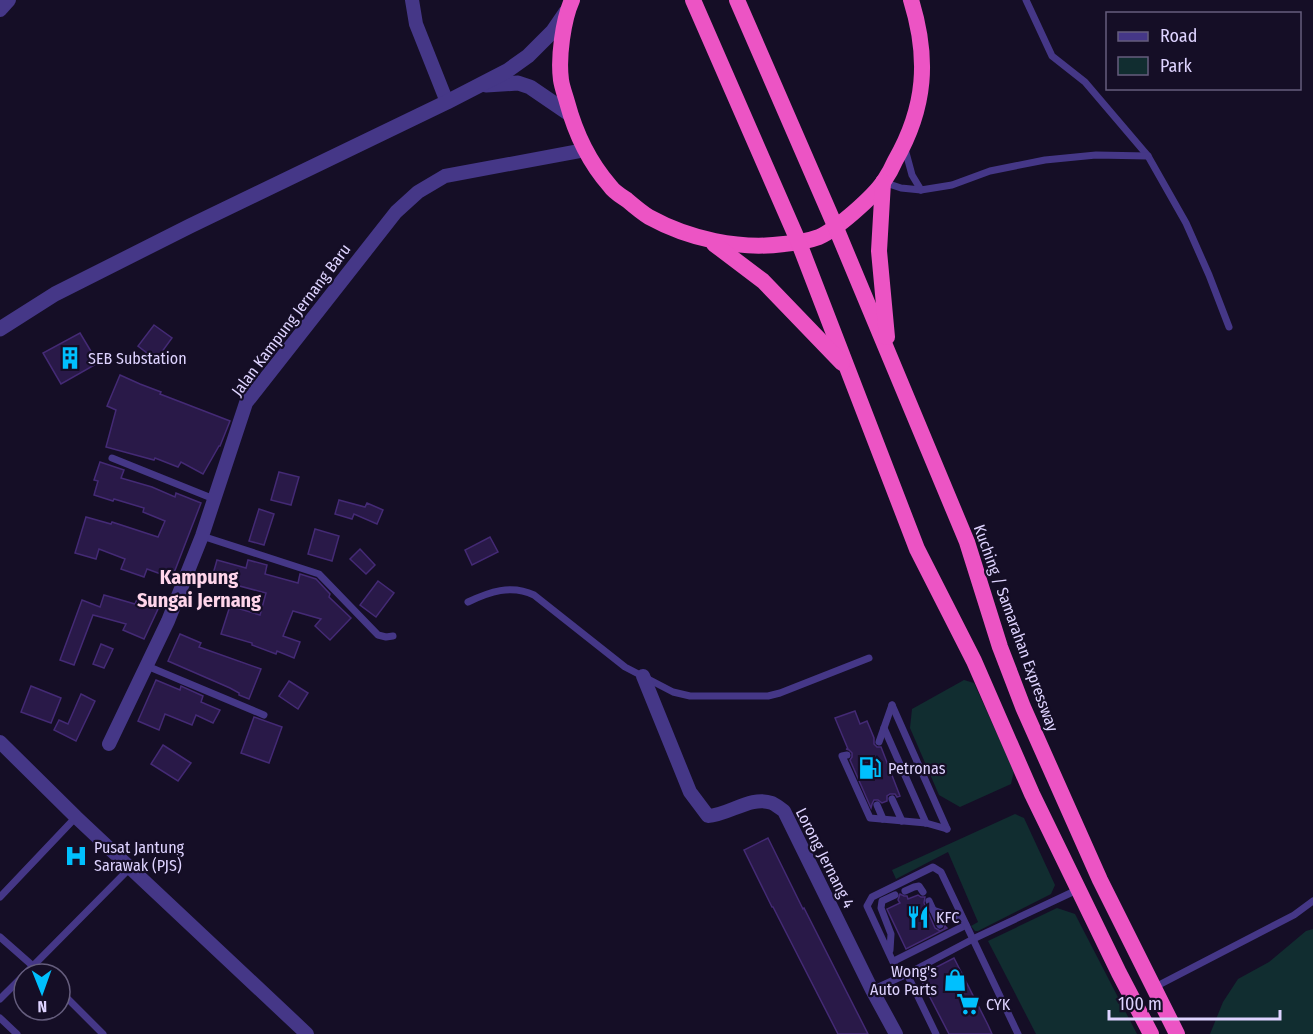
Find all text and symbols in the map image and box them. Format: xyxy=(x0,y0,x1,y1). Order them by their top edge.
legend xyxy=(1106,12,1301,90)
text: Road xyxy=(1160,25,1197,47)
text: Park xyxy=(1160,55,1193,77)
street label: Jalan Kampung Jernang Baru xyxy=(228,240,354,400)
building icon: SEB Substation xyxy=(57,345,83,371)
place label: SEB Substation xyxy=(88,349,187,368)
street label: Kuching / Samarahan Expressway xyxy=(970,522,1063,735)
district label: Kampung Sungai Jernang xyxy=(137,565,261,612)
fuel station icon: Petronas xyxy=(857,755,883,781)
place label: Petronas xyxy=(888,759,946,778)
street label: Lorong Jernang 4 xyxy=(792,805,859,912)
place label: Pusat Jantung Sarawak (PJS) xyxy=(94,838,185,875)
hospital icon: Pusat Jantung Sarawak (PJS) xyxy=(63,843,89,869)
restaurant icon: KFC xyxy=(905,904,931,930)
place label: KFC xyxy=(936,908,959,927)
north arrow xyxy=(12,962,72,1022)
place label: Wong's Auto Parts xyxy=(870,962,937,999)
shop icon: Wong's Auto Parts xyxy=(942,967,968,993)
scale bar xyxy=(1109,983,1280,1021)
supermarket icon: CYK xyxy=(955,991,981,1017)
text: 100 m xyxy=(1118,993,1162,1015)
place label: CYK xyxy=(986,995,1011,1014)
text: N xyxy=(37,997,47,1016)

